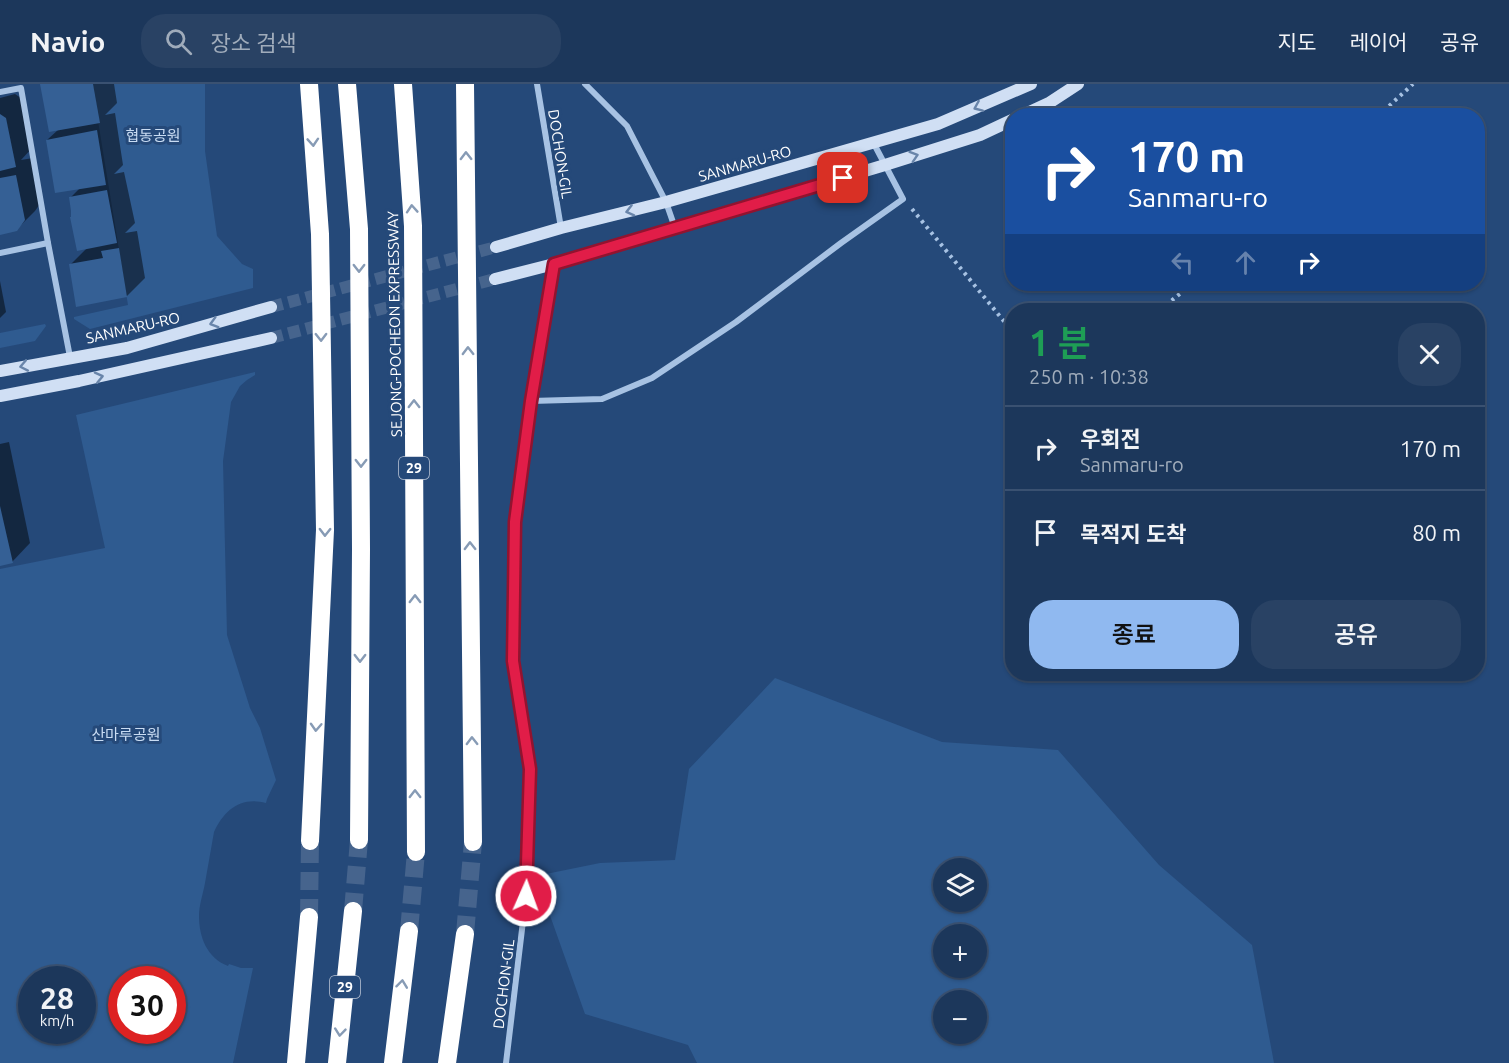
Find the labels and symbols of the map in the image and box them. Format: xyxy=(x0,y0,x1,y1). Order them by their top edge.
one-way arrow xyxy=(973,100,984,112)
street label: DOCHON-GIL xyxy=(545,108,576,200)
park label: 협동공원 xyxy=(125,127,181,144)
one-way arrow xyxy=(306,138,319,147)
street label: SANMARU-RO xyxy=(696,142,793,185)
one-way arrow xyxy=(908,151,919,163)
one-way arrow xyxy=(460,152,472,161)
pin xyxy=(817,152,868,203)
one-way arrow xyxy=(406,204,419,213)
one-way arrow xyxy=(625,204,635,217)
street label: SEJONG-POCHEON EXPRESSWAY xyxy=(384,211,405,437)
one-way arrow xyxy=(353,264,365,273)
street label: SANMARU-RO xyxy=(84,308,182,347)
one-way arrow xyxy=(210,316,220,328)
one-way arrow xyxy=(315,333,328,342)
one-way arrow xyxy=(462,347,474,356)
one-way arrow xyxy=(20,359,30,372)
one-way arrow xyxy=(93,371,103,384)
one-way arrow xyxy=(408,399,420,408)
road number: 29 xyxy=(399,457,429,479)
one-way arrow xyxy=(355,459,367,468)
one-way arrow xyxy=(318,528,331,537)
one-way arrow xyxy=(464,542,476,551)
one-way arrow xyxy=(409,594,421,603)
one-way arrow xyxy=(354,654,367,663)
one-way arrow xyxy=(309,722,322,731)
park label: 산마루공원 xyxy=(91,726,161,743)
one-way arrow xyxy=(465,737,478,746)
one-way arrow xyxy=(409,789,421,798)
position arrow xyxy=(494,864,558,928)
street label: DOCHON-GIL xyxy=(490,938,517,1030)
speed limit sign: 30 xyxy=(108,966,186,1044)
road number: 29 xyxy=(330,976,360,998)
one-way arrow xyxy=(395,979,408,989)
one-way arrow xyxy=(334,1027,347,1037)

